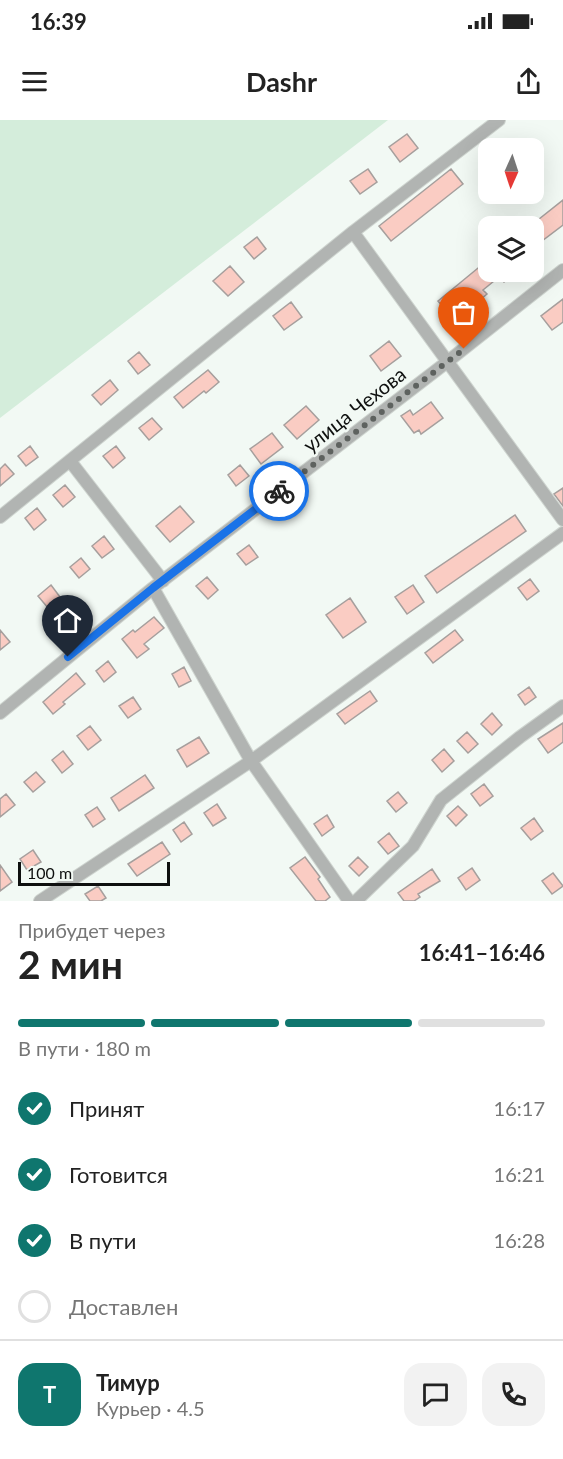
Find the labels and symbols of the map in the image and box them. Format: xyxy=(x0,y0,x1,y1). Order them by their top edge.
north arrow xyxy=(478,138,544,204)
pin xyxy=(438,287,489,349)
street label: улица Чехова xyxy=(298,361,410,457)
courier xyxy=(249,461,309,521)
pin xyxy=(42,595,93,657)
scale bar xyxy=(18,859,170,886)

